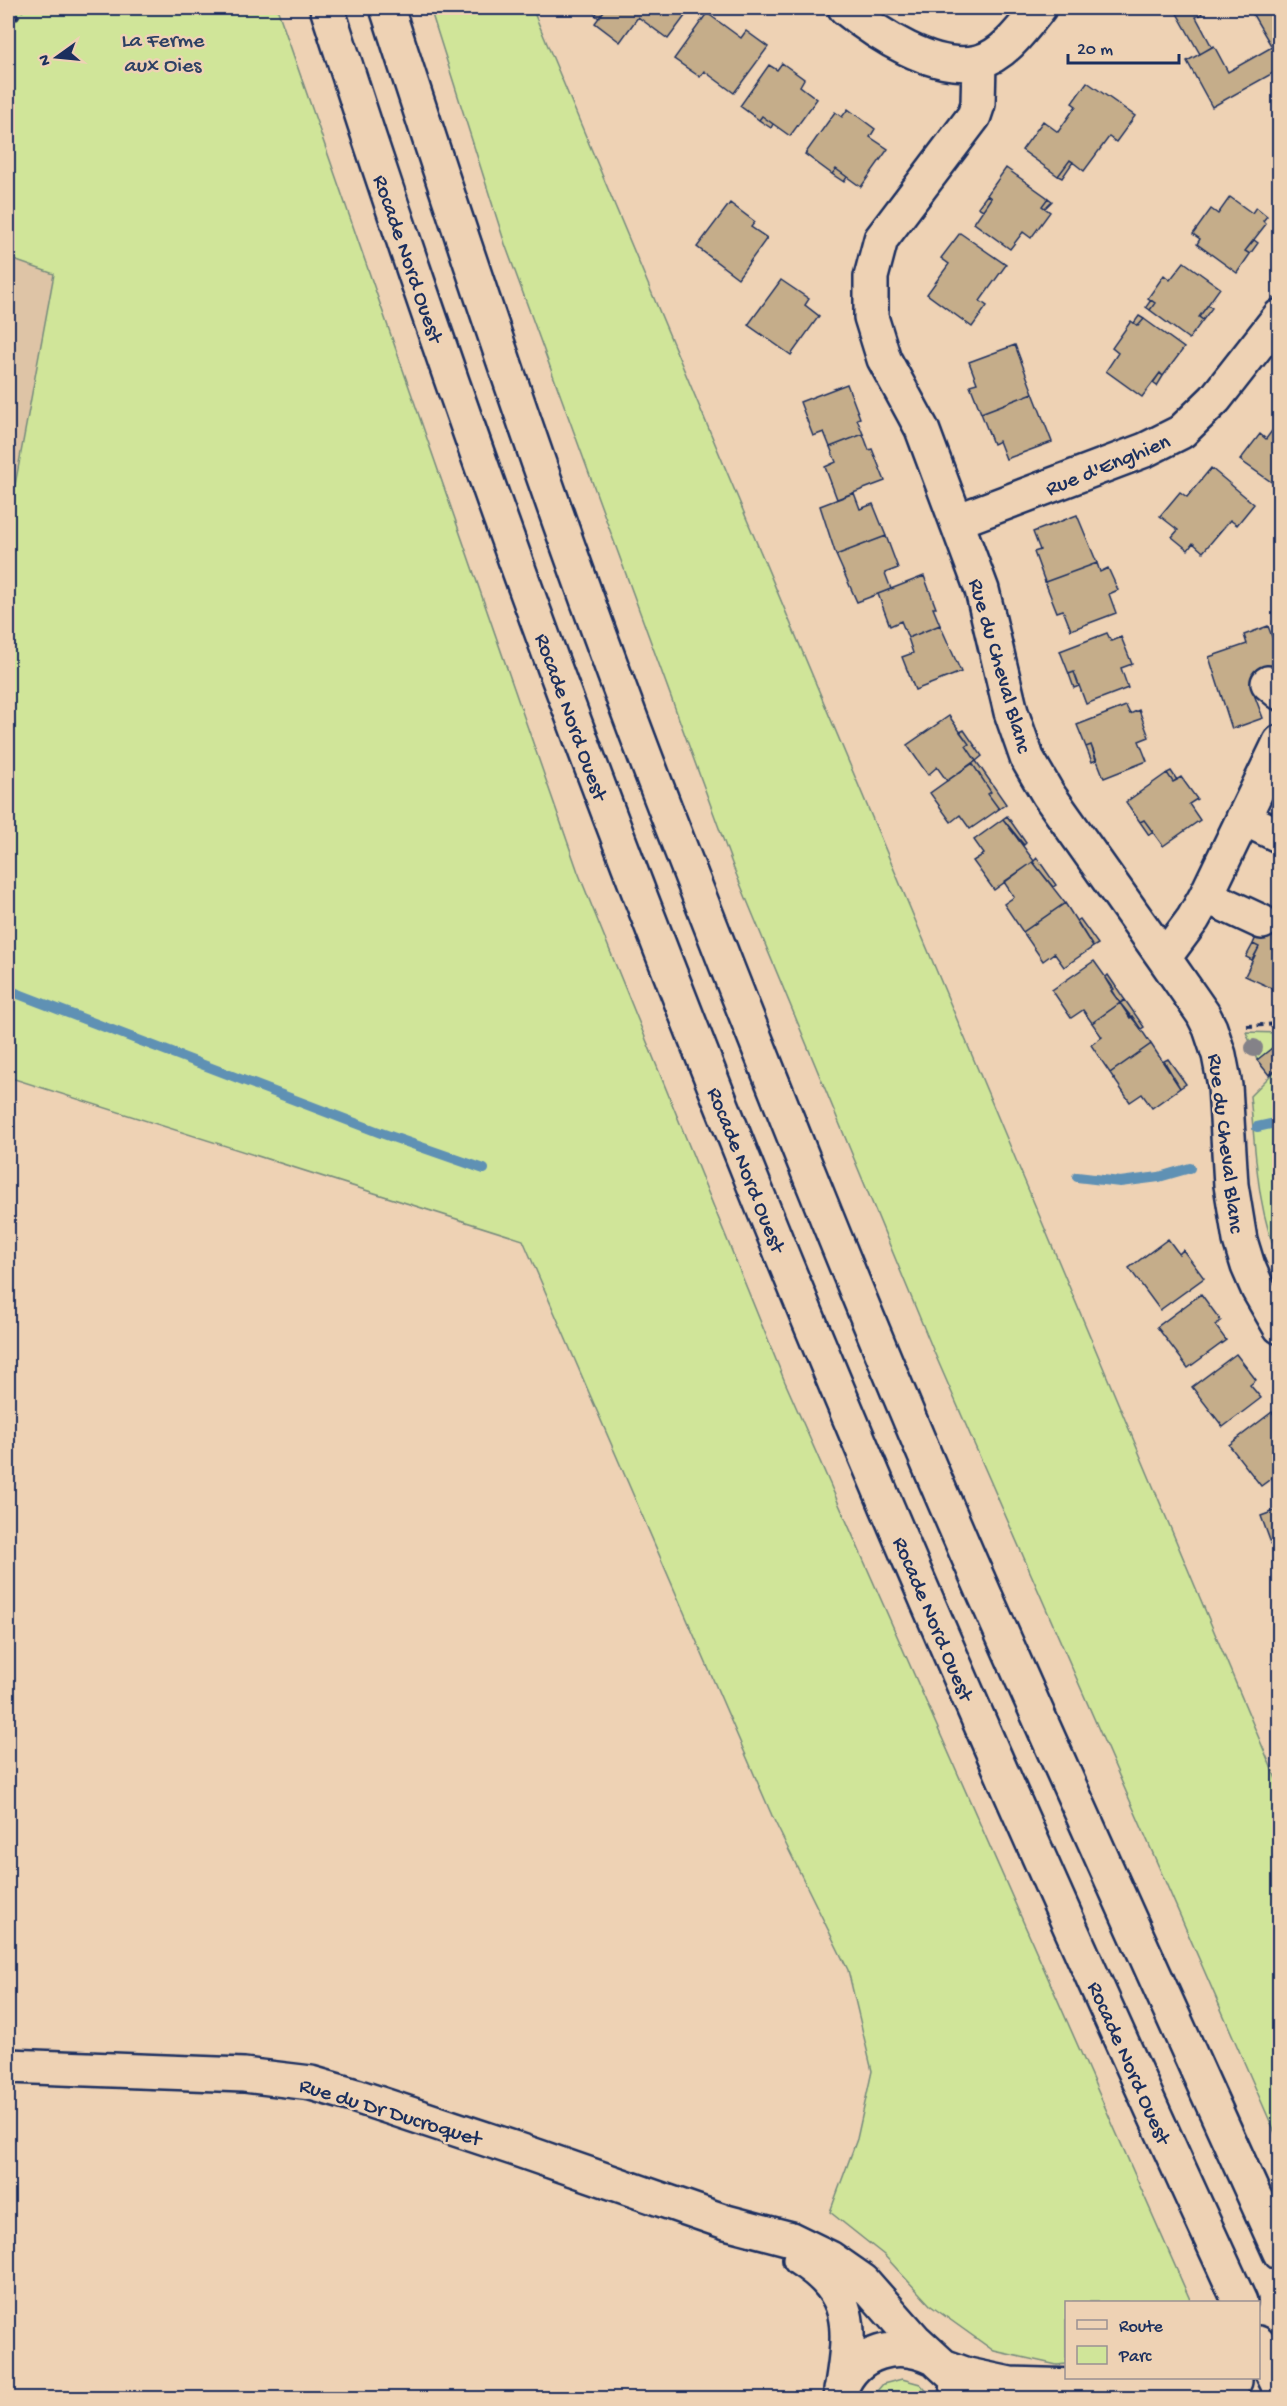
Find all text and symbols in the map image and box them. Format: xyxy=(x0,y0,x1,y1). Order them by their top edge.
north arrow xyxy=(27,27,87,87)
scale bar xyxy=(1068,27,1179,65)
park label: La Ferme aux Oies xyxy=(122,29,205,80)
text: 20 m xyxy=(1077,40,1113,61)
text: N xyxy=(35,52,56,67)
street label: Rocade Nord Ouest xyxy=(365,172,448,349)
street label: Rue d'Enghien xyxy=(1042,430,1175,503)
street label: Rue du Cheval Blanc xyxy=(961,576,1036,758)
street label: Rocade Nord Ouest xyxy=(527,630,612,806)
street label: Rue du Cheval Blanc xyxy=(1200,1053,1248,1236)
street label: Rocade Nord Ouest xyxy=(699,1084,790,1259)
street label: Rocade Nord Ouest xyxy=(885,1534,978,1707)
street label: Rocade Nord Ouest xyxy=(1080,1978,1176,2151)
street label: Rue du Dr Ducroquet xyxy=(295,2074,486,2155)
legend xyxy=(1065,2301,1260,2379)
text: Route xyxy=(1119,2317,1164,2338)
text: Parc xyxy=(1118,2347,1152,2368)

